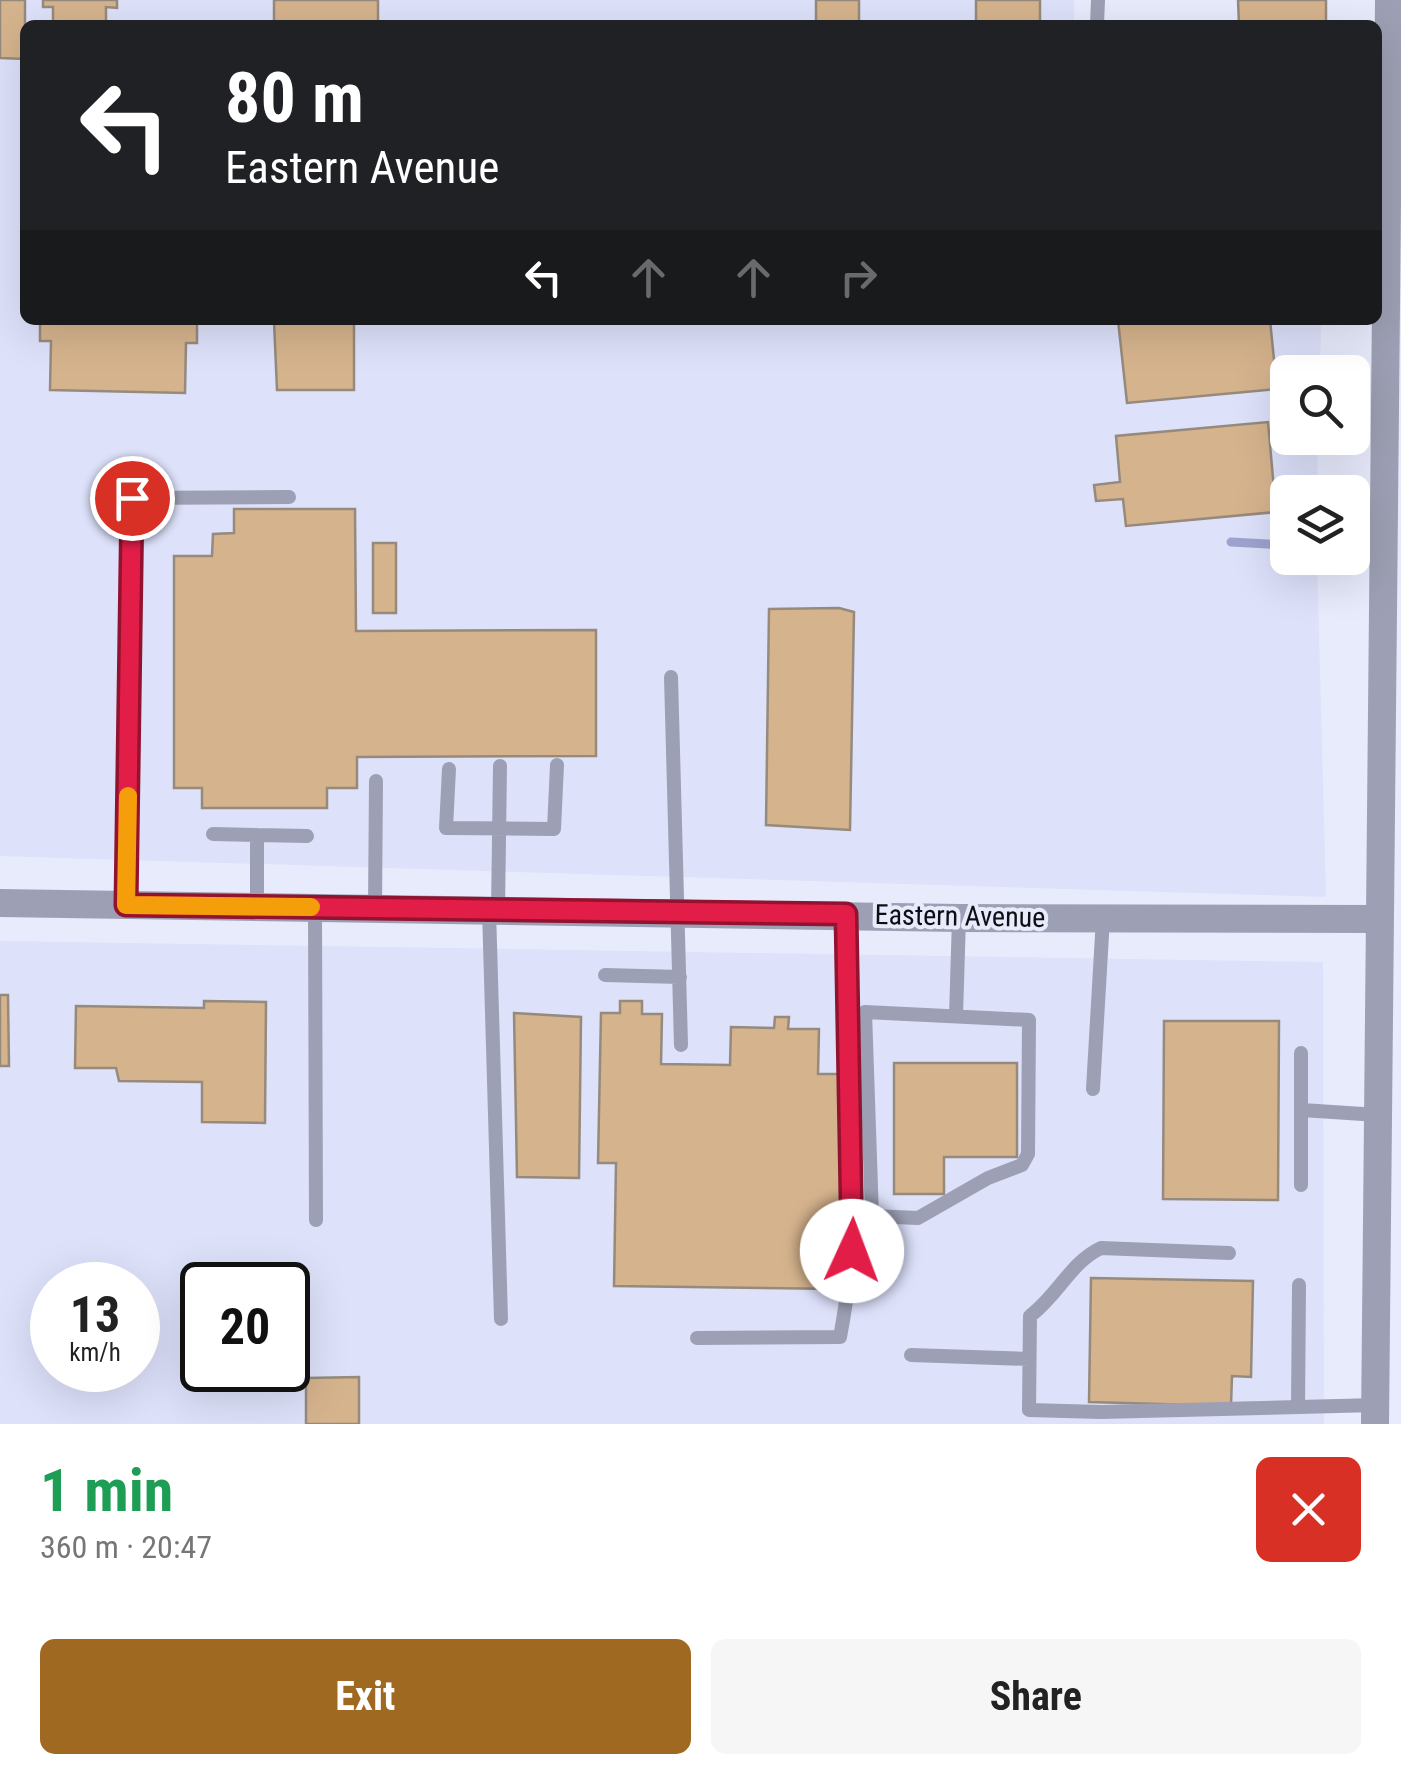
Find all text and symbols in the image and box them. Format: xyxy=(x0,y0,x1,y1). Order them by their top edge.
text: 80 m xyxy=(225,57,364,139)
icon: left xyxy=(60,60,190,190)
text: Eastern Avenue xyxy=(225,141,499,194)
icon: left xyxy=(516,250,571,305)
icon: ahead xyxy=(621,250,676,305)
icon: ahead xyxy=(726,250,781,305)
icon: right xyxy=(831,250,886,305)
map controls xyxy=(1270,355,1370,575)
button: search xyxy=(1270,355,1370,455)
pin xyxy=(90,456,175,541)
icon: arrive xyxy=(105,471,160,526)
button: layers xyxy=(1270,475,1370,575)
street label: Eastern Avenue xyxy=(874,898,1046,934)
position arrow xyxy=(800,1199,904,1303)
speed limit sign: 20 xyxy=(180,1262,310,1392)
text: 13 xyxy=(70,1286,120,1344)
text: km/h xyxy=(69,1338,121,1367)
text: 1 min xyxy=(40,1455,173,1526)
button: close xyxy=(1256,1457,1361,1562)
text: 360 m · 20:47 xyxy=(40,1528,212,1566)
button: Exit xyxy=(40,1639,691,1754)
button: Share xyxy=(711,1639,1361,1754)

